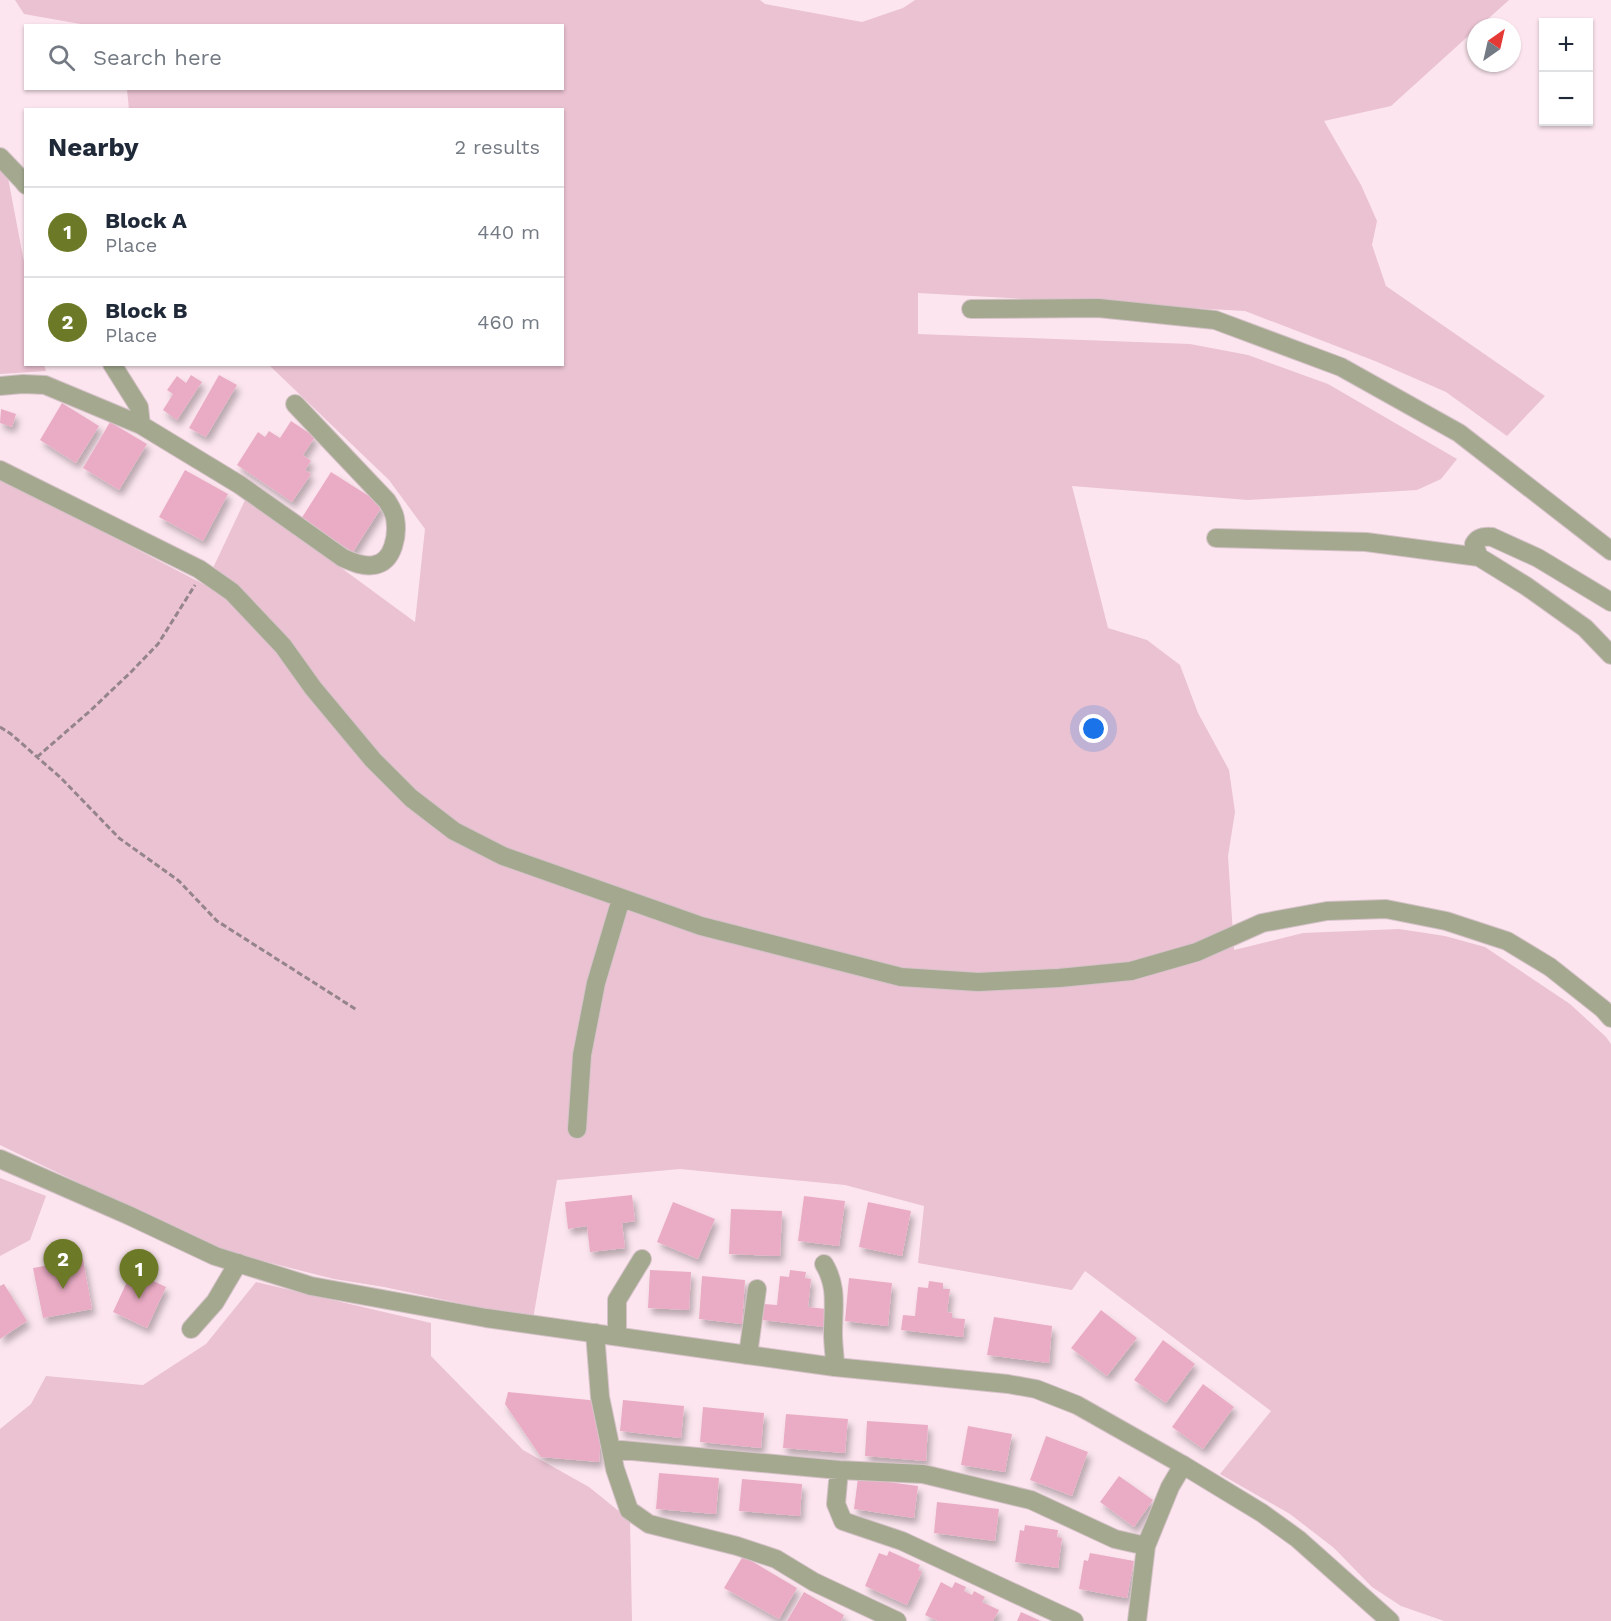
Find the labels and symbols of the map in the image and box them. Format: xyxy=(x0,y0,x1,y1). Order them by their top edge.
north arrow xyxy=(1467,18,1521,72)
your location xyxy=(1079,714,1108,743)
pin: 2 xyxy=(44,1240,82,1289)
pin: 1 xyxy=(120,1250,158,1299)

